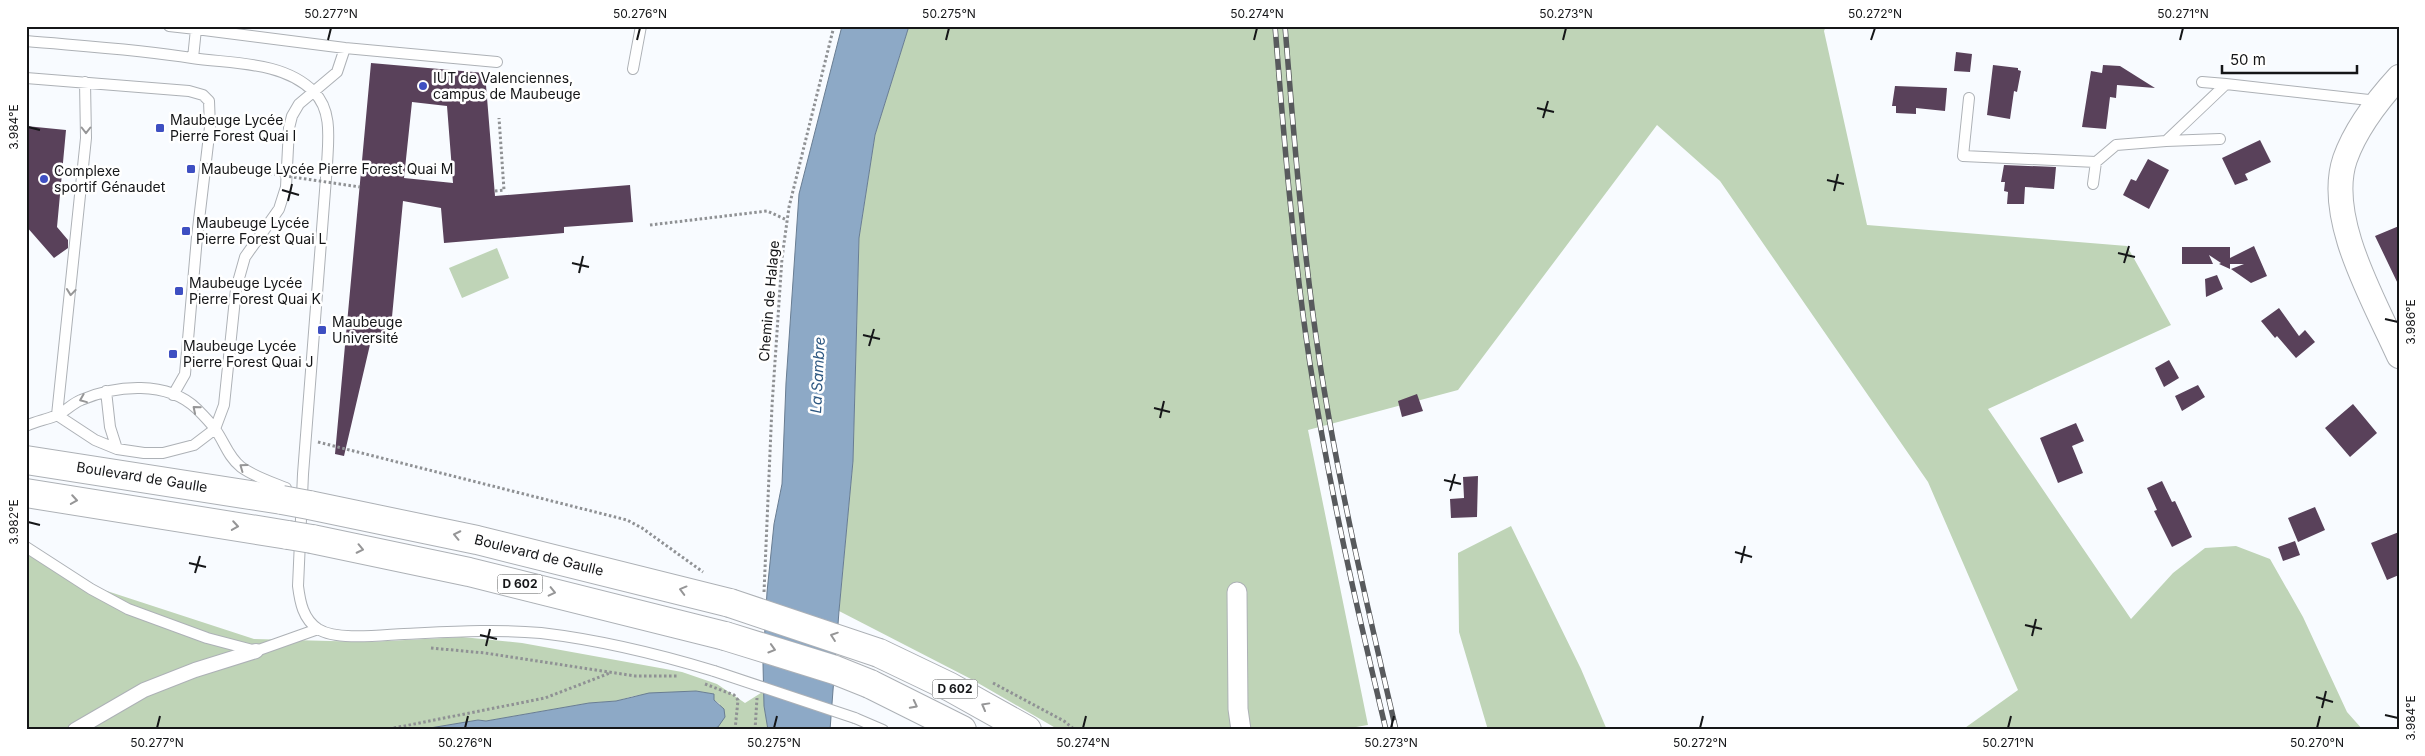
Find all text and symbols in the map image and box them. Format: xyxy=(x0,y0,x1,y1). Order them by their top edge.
text: 50.277°N xyxy=(304,6,358,21)
text: 50.276°N xyxy=(613,6,667,21)
text: 50.275°N xyxy=(922,6,976,21)
text: 50.274°N xyxy=(1230,6,1284,21)
text: 50.273°N xyxy=(1539,6,1593,21)
text: 50.272°N xyxy=(1848,6,1902,21)
text: 50.271°N xyxy=(2157,6,2209,21)
scale bar xyxy=(2222,42,2358,74)
text: 50 m xyxy=(2230,50,2266,69)
place label: IUT de Valenciennes, campus de Maubeuge xyxy=(433,69,581,102)
marker: IUT de Valenciennes, campus de Maubeuge xyxy=(417,80,429,92)
text: 3.984°E xyxy=(6,104,21,150)
place label: Maubeuge Lycée Pierre Forest Quai I xyxy=(170,111,296,144)
marker: Maubeuge Lycée Pierre Forest Quai I xyxy=(154,122,166,134)
one-way arrow xyxy=(81,127,91,135)
place label: Maubeuge Lycée Pierre Forest Quai M xyxy=(201,160,453,177)
place label: Complexe sportif Génaudet xyxy=(54,162,166,195)
marker: Maubeuge Lycée Pierre Forest Quai M xyxy=(185,163,197,175)
marker: Complexe sportif Génaudet xyxy=(38,173,50,185)
place label: Maubeuge Lycée Pierre Forest Quai L xyxy=(196,214,327,247)
marker: Maubeuge Lycée Pierre Forest Quai L xyxy=(180,225,192,237)
street label: Chemin de Halage xyxy=(755,240,782,362)
place label: Maubeuge Lycée Pierre Forest Quai K xyxy=(189,274,322,307)
marker: Maubeuge Lycée Pierre Forest Quai K xyxy=(173,285,185,297)
one-way arrow xyxy=(66,289,77,297)
text: 3.986°E xyxy=(2403,299,2418,345)
place label: Maubeuge Université xyxy=(332,313,403,346)
marker: Maubeuge Université xyxy=(316,324,328,336)
water label: La Sambre xyxy=(806,336,829,414)
place label: Maubeuge Lycée Pierre Forest Quai J xyxy=(183,337,314,370)
marker: Maubeuge Lycée Pierre Forest Quai J xyxy=(167,348,179,360)
one-way arrow xyxy=(79,393,87,403)
one-way arrow xyxy=(193,407,202,415)
street label: Boulevard de Gaulle xyxy=(75,458,209,495)
one-way arrow xyxy=(239,464,249,473)
one-way arrow xyxy=(70,494,79,504)
text: 3.982°E xyxy=(6,499,21,545)
one-way arrow xyxy=(231,520,239,531)
one-way arrow xyxy=(452,530,461,541)
street label: Boulevard de Gaulle xyxy=(473,530,605,579)
one-way arrow xyxy=(355,543,364,554)
road number: D 602 xyxy=(498,574,542,594)
one-way arrow xyxy=(678,585,687,596)
one-way arrow xyxy=(548,586,557,597)
one-way arrow xyxy=(830,632,838,642)
one-way arrow xyxy=(768,644,776,654)
road number: D 602 xyxy=(932,680,978,699)
text: 3.984°E xyxy=(2403,695,2418,741)
one-way arrow xyxy=(909,699,918,709)
one-way arrow xyxy=(981,702,990,712)
text: 50.277°N xyxy=(130,735,184,750)
text: 50.276°N xyxy=(438,735,492,750)
text: 50.275°N xyxy=(747,735,801,750)
text: 50.274°N xyxy=(1056,735,1110,750)
text: 50.273°N xyxy=(1364,735,1418,750)
text: 50.272°N xyxy=(1673,735,1727,750)
text: 50.271°N xyxy=(1982,735,2034,750)
text: 50.270°N xyxy=(2290,735,2344,750)

